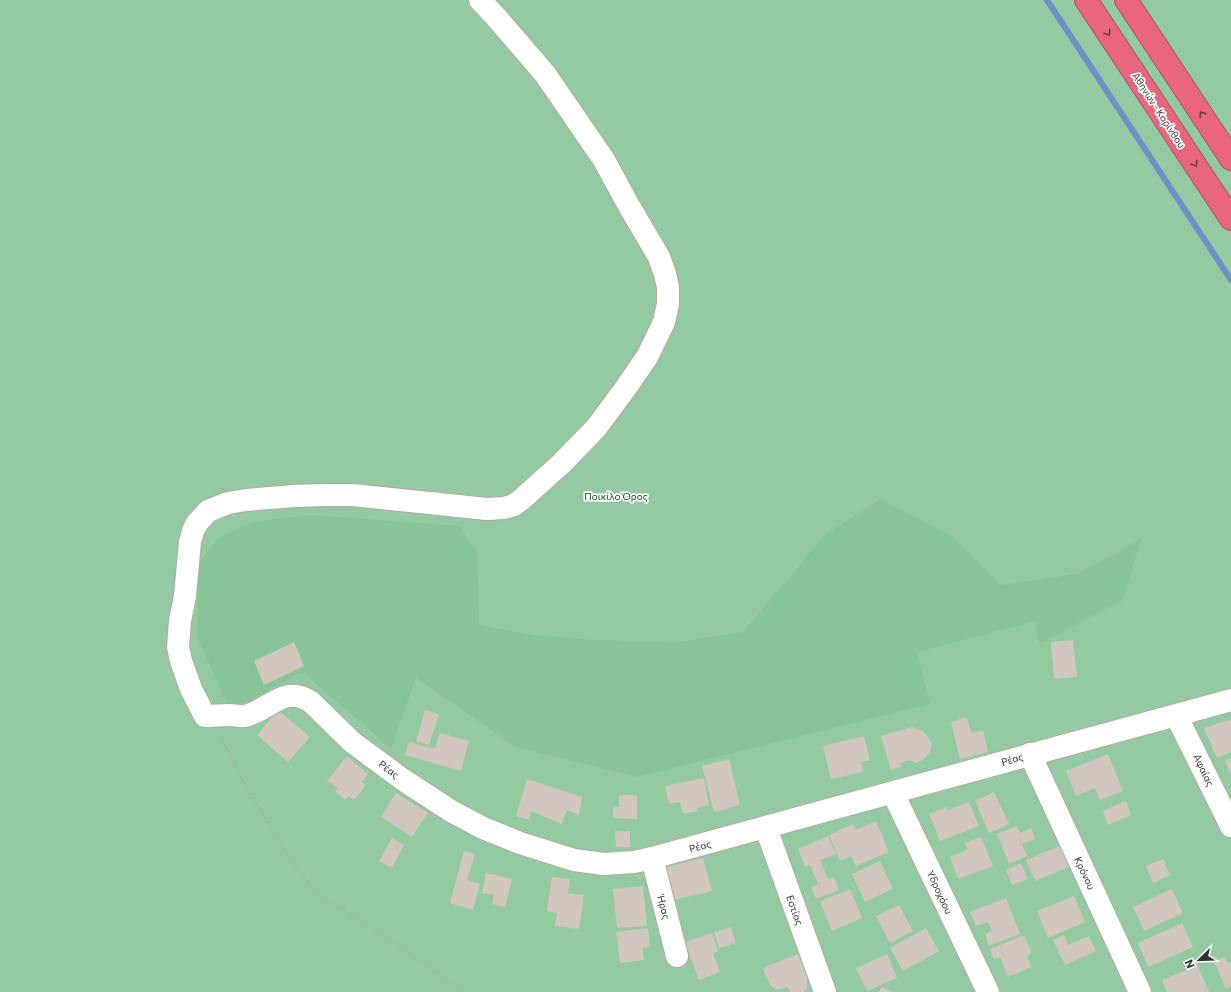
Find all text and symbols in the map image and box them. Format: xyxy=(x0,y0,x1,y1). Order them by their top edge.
one-way arrow xyxy=(1103,28,1110,35)
street label: Αθηνών - Κορίνθου xyxy=(1130,70,1188,150)
one-way arrow xyxy=(1200,112,1207,119)
one-way arrow xyxy=(1190,160,1197,167)
park label: Ποικίλο Όρος xyxy=(584,490,648,502)
street label: Ρέας xyxy=(1000,750,1024,768)
street label: Αφαίας xyxy=(1191,752,1217,788)
street label: Ρέας xyxy=(377,758,402,781)
street label: Ρέας xyxy=(688,837,712,855)
street label: Κρόνου xyxy=(1072,855,1098,892)
street label: Υδροχόου xyxy=(925,868,955,916)
street label: Ήρας xyxy=(655,893,673,921)
street label: Εστίας xyxy=(784,893,806,927)
north arrow xyxy=(1179,940,1219,980)
text: N xyxy=(1182,958,1197,970)

